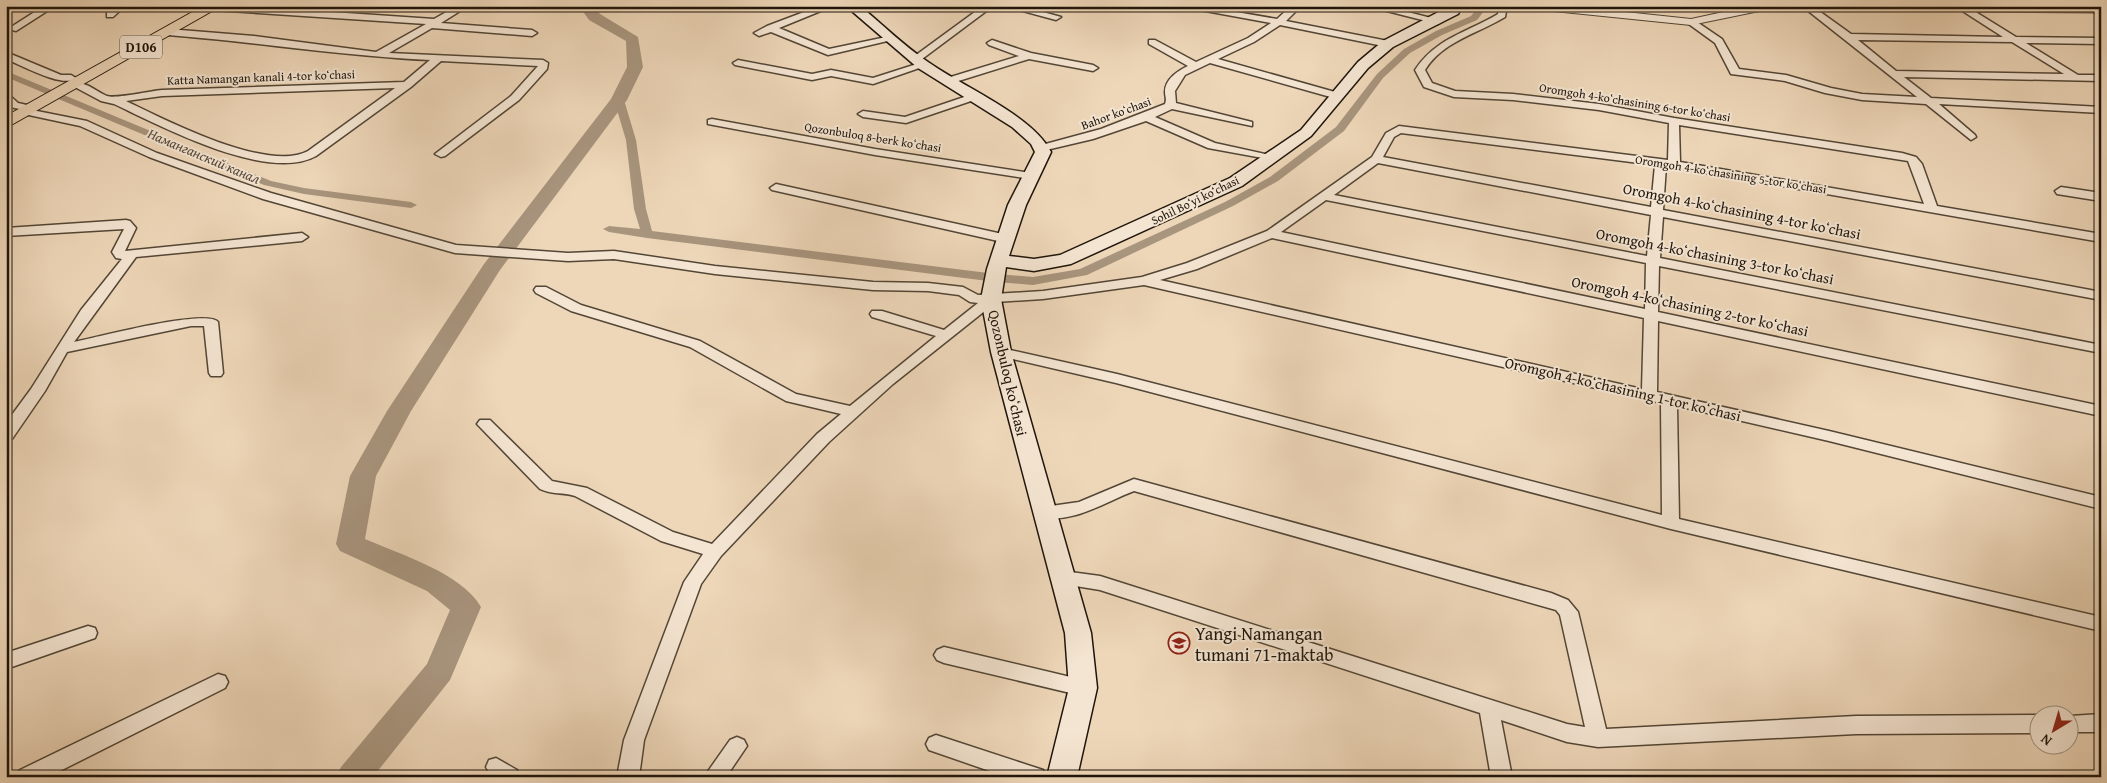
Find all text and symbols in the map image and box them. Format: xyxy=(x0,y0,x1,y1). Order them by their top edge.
road number: D106 xyxy=(120,36,162,58)
street label: Katta Namangan kanali 4-tor koʻchasi xyxy=(167,65,356,89)
street label: Oromgoh 4-koʻchasining 6-tor koʻchasi xyxy=(1538,78,1732,126)
street label: Bahor koʻchasi xyxy=(1079,92,1154,134)
street label: Qozonbuloq 8-berk koʻchasi xyxy=(803,118,943,156)
water label: Наманганский канал xyxy=(145,123,264,189)
street label: Oromgoh 4-koʻchasining 5-tor koʻchasi xyxy=(1634,150,1828,198)
street label: Sohil Boʻyi koʻchasi xyxy=(1148,171,1242,229)
street label: Oromgoh 4-koʻchasining 4-tor koʻchasi xyxy=(1621,178,1863,244)
street label: Oromgoh 4-koʻchasining 3-tor koʻchasi xyxy=(1594,223,1836,289)
street label: Oromgoh 4-koʻchasining 2-tor koʻchasi xyxy=(1570,271,1810,341)
street label: Qozonbuloq koʻchasi xyxy=(983,308,1033,438)
street label: Oromgoh 4-koʻchasining 1-tor koʻchasi xyxy=(1503,352,1743,426)
place label: Yangi Namangan tumani 71-maktab xyxy=(1195,620,1333,668)
school or university icon: Yangi Namangan tumani 71-maktab xyxy=(1167,631,1191,655)
north arrow xyxy=(2030,706,2080,756)
text: N xyxy=(2036,729,2056,751)

